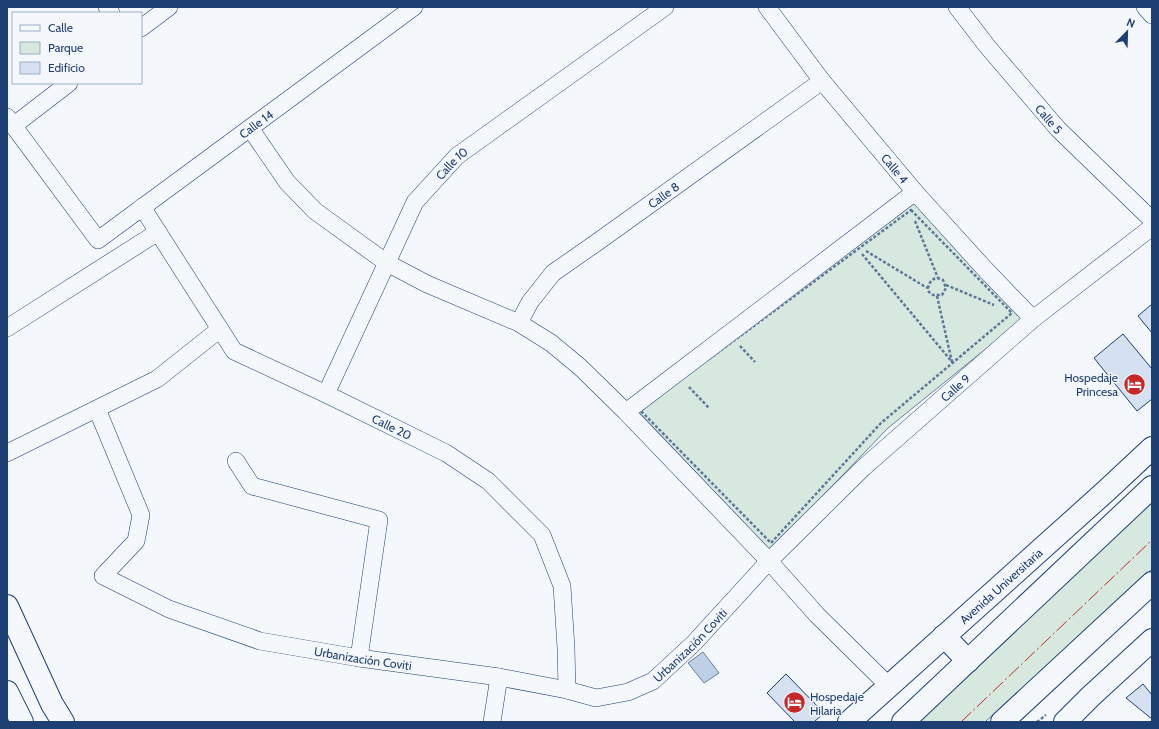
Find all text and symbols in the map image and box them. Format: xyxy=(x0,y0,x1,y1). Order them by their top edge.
legend xyxy=(12,12,142,84)
north arrow xyxy=(1107,12,1147,52)
text: N xyxy=(1125,15,1137,31)
text: Calle xyxy=(48,20,73,35)
text: Parque xyxy=(48,40,83,55)
text: Edificio xyxy=(48,60,85,75)
street label: Calle 5 xyxy=(1032,101,1066,137)
street label: Calle 14 xyxy=(236,106,276,141)
street label: Calle 10 xyxy=(432,143,470,182)
street label: Calle 4 xyxy=(878,150,912,186)
street label: Calle 8 xyxy=(645,178,682,211)
street label: Calle 9 xyxy=(937,370,973,404)
place label: Hospedaje Princesa xyxy=(1064,370,1118,399)
hotel icon: Hospedaje Princesa xyxy=(1121,371,1147,397)
street label: Calle 20 xyxy=(370,410,414,443)
street label: Avenida Universitaria xyxy=(956,544,1045,627)
street label: Urbanización Coviti xyxy=(650,605,730,685)
street label: Urbanización Coviti xyxy=(313,643,413,673)
place label: Hospedaje Hilaria xyxy=(810,689,864,718)
hotel icon: Hospedaje Hilaria xyxy=(782,690,808,716)

